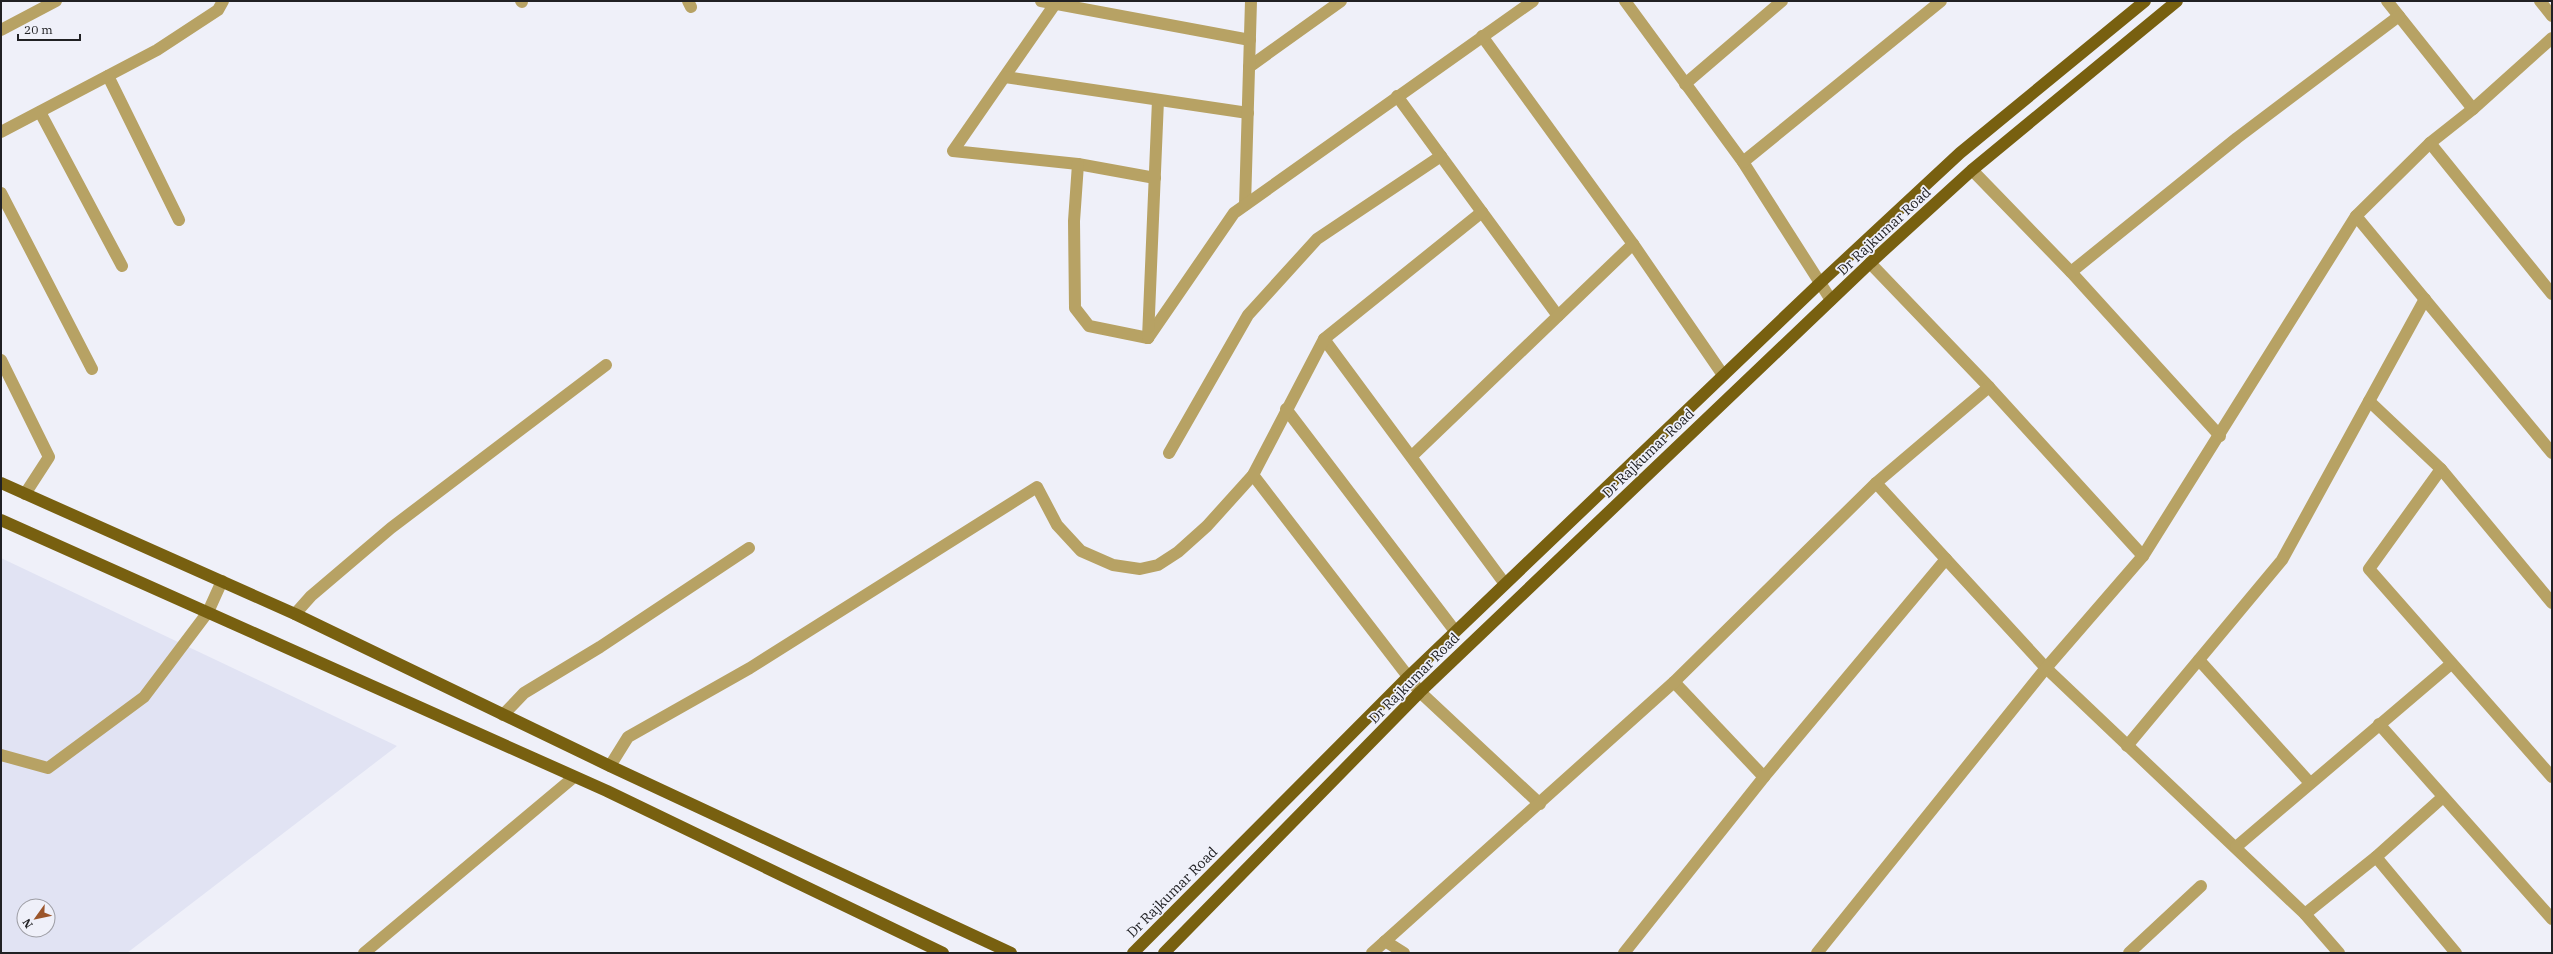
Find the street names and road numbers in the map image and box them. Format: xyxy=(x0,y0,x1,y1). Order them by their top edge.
street label: Dr Rajkumar Road xyxy=(1834,183,1935,279)
street label: Dr Rajkumar Road xyxy=(1598,404,1698,502)
street label: Dr Rajkumar Road xyxy=(1365,628,1464,727)
street label: Dr Rajkumar Road xyxy=(1123,842,1222,941)

